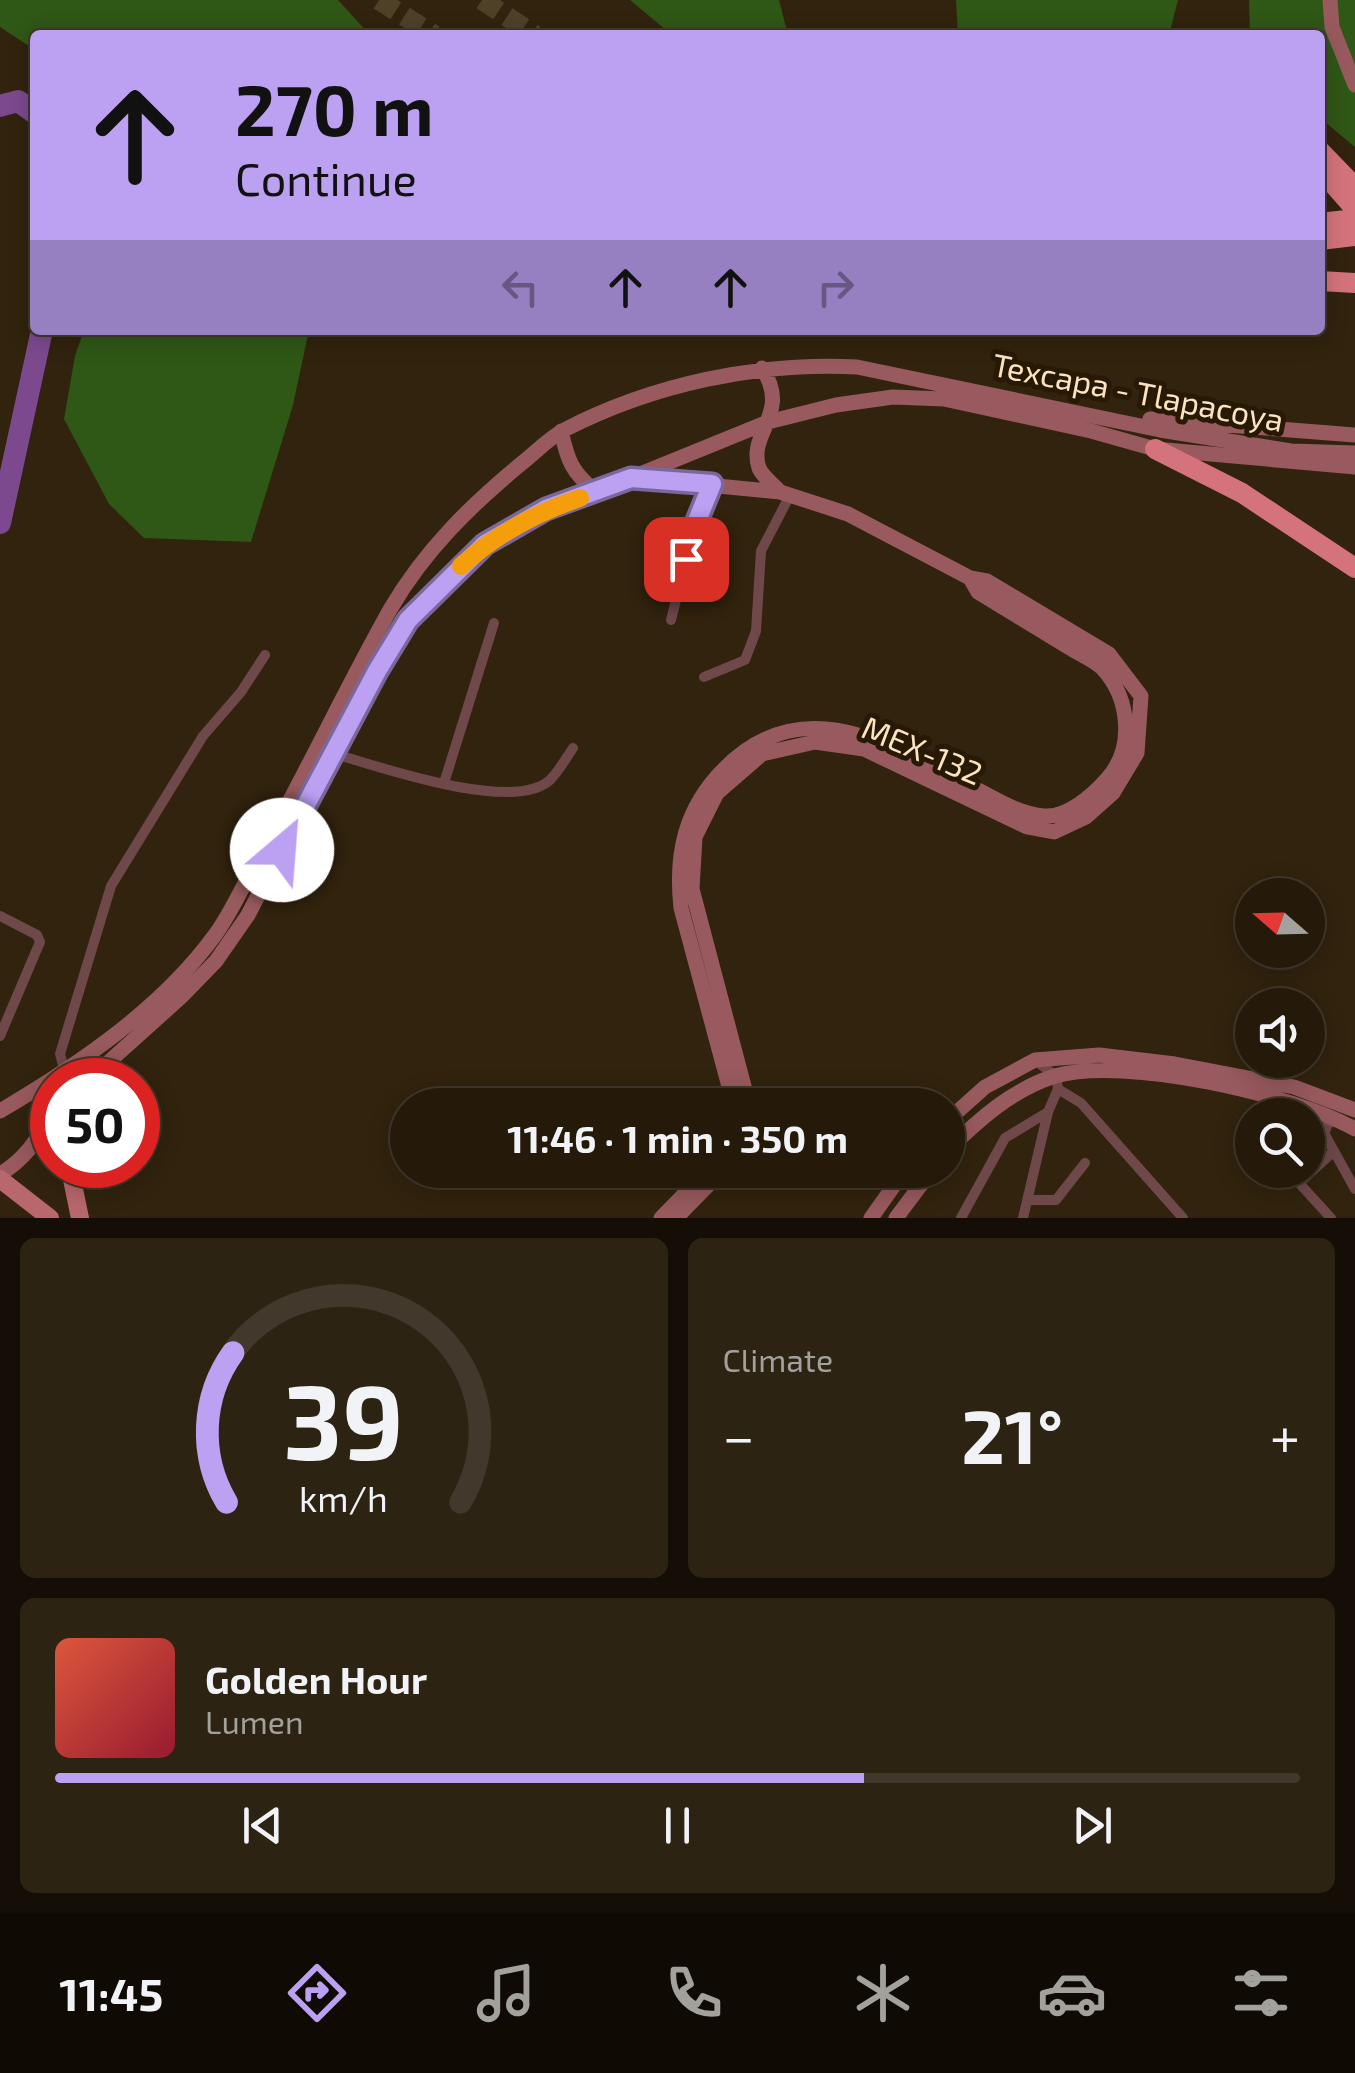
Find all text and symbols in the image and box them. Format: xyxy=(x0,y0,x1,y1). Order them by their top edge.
text: 270 m xyxy=(235,66,434,150)
icon: ahead xyxy=(70,70,200,200)
text: Continue xyxy=(235,151,417,205)
icon: left xyxy=(493,260,548,315)
icon: ahead xyxy=(598,260,653,315)
icon: ahead xyxy=(703,260,758,315)
icon: right xyxy=(808,260,863,315)
street label: Texcapa - Tlapacoya xyxy=(990,344,1287,438)
pin xyxy=(644,517,729,602)
icon: arrive xyxy=(659,532,714,587)
street label: MEX-132 xyxy=(857,707,989,791)
position arrow xyxy=(230,798,334,902)
north arrow xyxy=(1235,878,1325,968)
map controls xyxy=(1235,878,1325,1188)
button: sound xyxy=(1235,988,1325,1078)
speed limit sign: 50 xyxy=(30,1058,160,1188)
button: search xyxy=(1235,1098,1325,1188)
text: 11:46 · 1 min · 350 m xyxy=(507,1115,848,1161)
text: Climate xyxy=(723,1340,833,1378)
text: 39 xyxy=(284,1356,404,1481)
text: 21° xyxy=(961,1389,1063,1479)
text: − xyxy=(723,1402,755,1468)
text: + xyxy=(1270,1402,1300,1468)
text: km/h xyxy=(299,1476,388,1519)
text: Golden Hour xyxy=(205,1656,427,1702)
text: Lumen xyxy=(205,1702,304,1740)
icon: previous xyxy=(235,1798,290,1853)
icon: pause xyxy=(650,1798,705,1853)
icon: next xyxy=(1065,1798,1120,1853)
icon: directions xyxy=(282,1958,352,2028)
icon: music xyxy=(471,1958,541,2028)
icon: phone xyxy=(659,1958,729,2028)
icon: climate xyxy=(848,1958,918,2028)
icon: car xyxy=(1037,1958,1107,2028)
icon: filters xyxy=(1226,1958,1296,2028)
text: 11:45 xyxy=(59,1966,163,2020)

